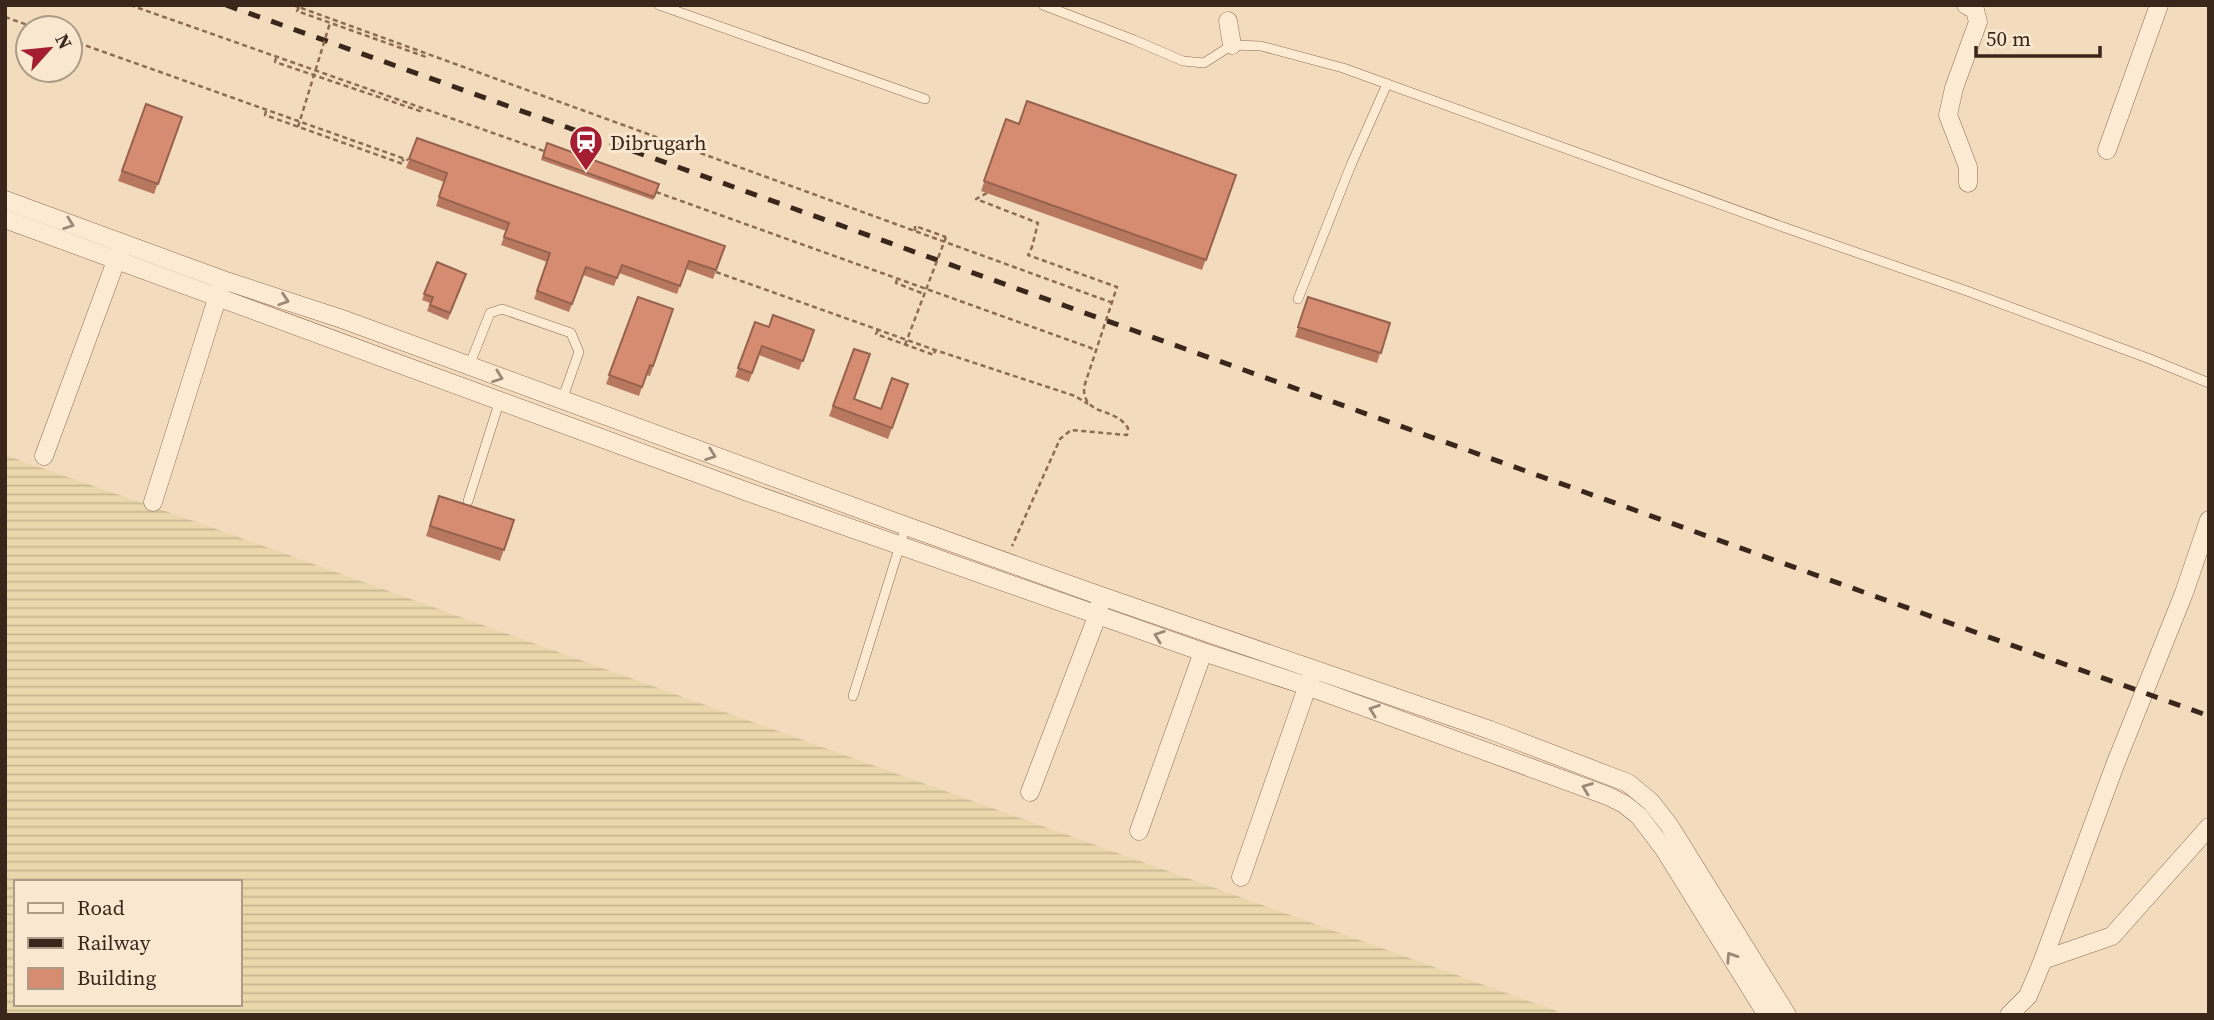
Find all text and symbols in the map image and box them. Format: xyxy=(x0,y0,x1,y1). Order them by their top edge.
north arrow xyxy=(14,14,84,84)
scale bar xyxy=(1976,14,2100,58)
text: 50 m xyxy=(1986,24,2031,53)
text: N xyxy=(49,29,79,53)
station icon: Dibrugarh xyxy=(567,123,605,172)
place label: Dibrugarh xyxy=(610,128,707,157)
one-way arrow xyxy=(63,215,75,229)
one-way arrow xyxy=(277,292,289,306)
one-way arrow xyxy=(491,368,503,382)
one-way arrow xyxy=(705,447,717,461)
one-way arrow xyxy=(1153,631,1165,645)
one-way arrow xyxy=(1368,704,1380,718)
one-way arrow xyxy=(1582,782,1594,796)
legend xyxy=(14,880,242,1006)
text: Road xyxy=(77,893,125,922)
text: Railway xyxy=(77,928,151,957)
one-way arrow xyxy=(1727,951,1740,964)
text: Building xyxy=(77,963,156,992)

